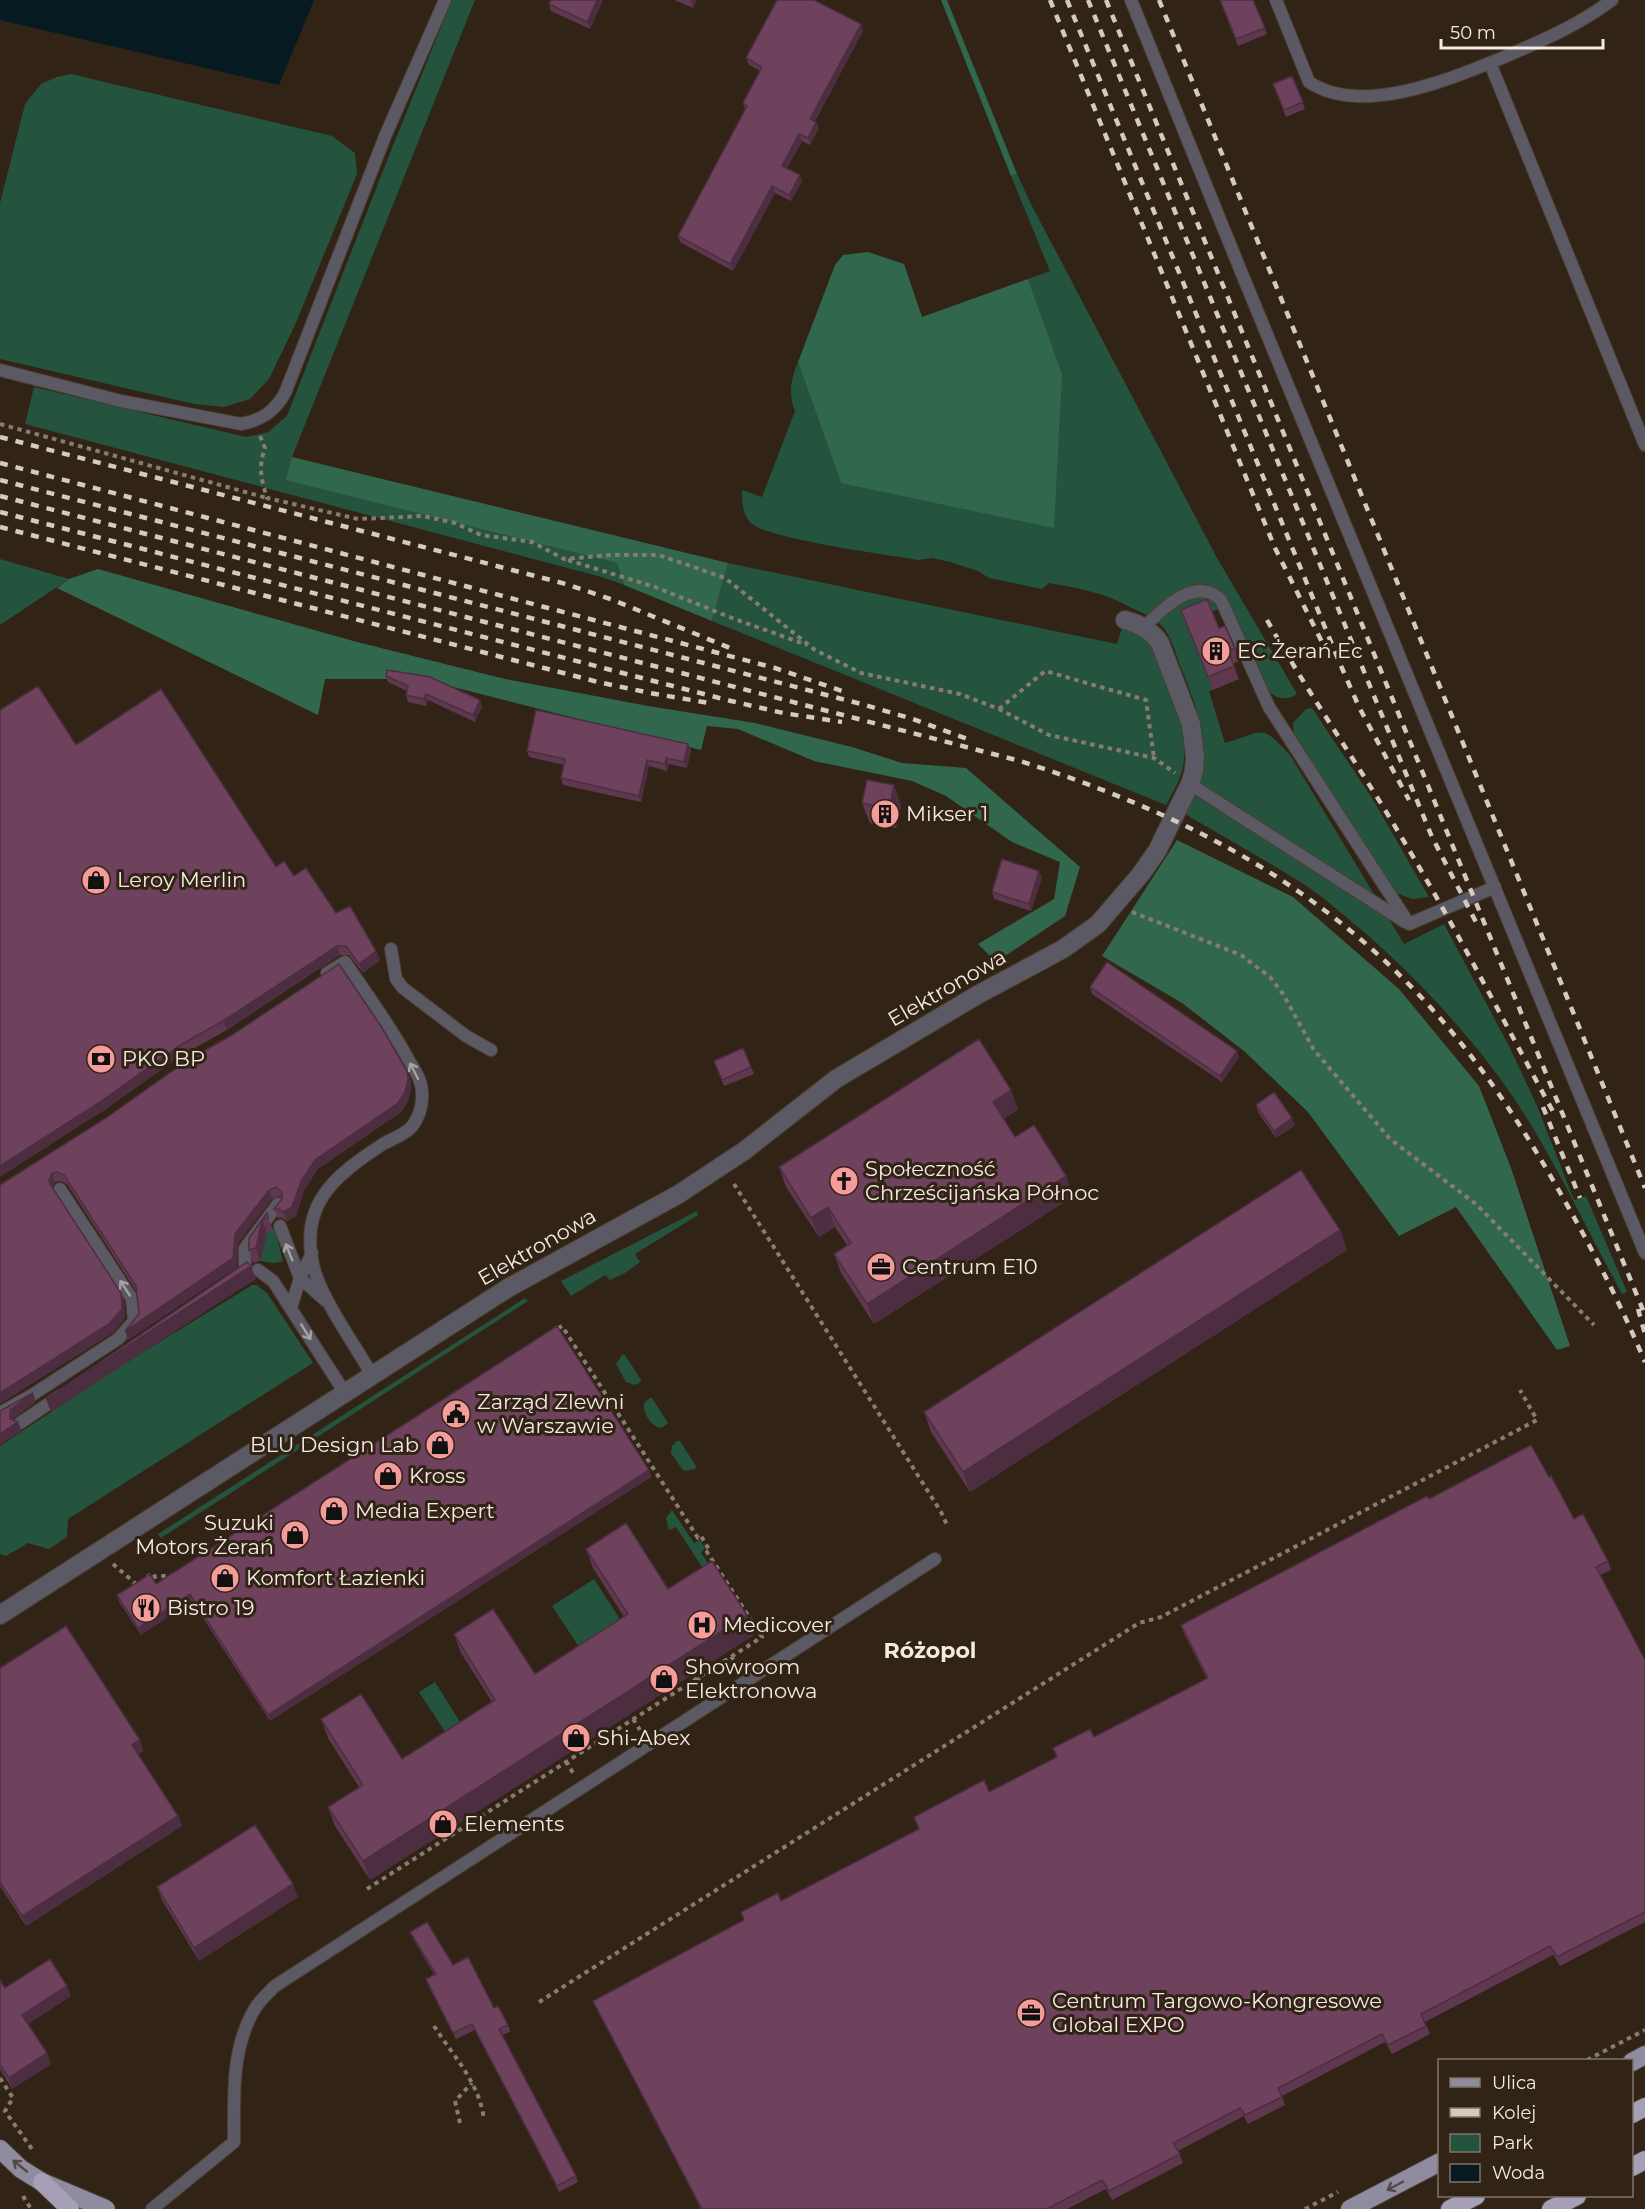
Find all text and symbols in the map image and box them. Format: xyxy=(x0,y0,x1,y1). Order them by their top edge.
scale bar xyxy=(1441,12,1603,50)
text: 50 m xyxy=(1450,22,1496,44)
building icon: EC Żerań Ec xyxy=(1200,635,1232,667)
place label: EC Żerań Ec xyxy=(1237,638,1363,663)
building icon: Mikser 1 xyxy=(869,798,901,830)
place label: Mikser 1 xyxy=(906,801,988,826)
shop icon: Leroy Merlin xyxy=(80,864,112,896)
place label: Leroy Merlin xyxy=(117,867,246,892)
street label: Elektronowa xyxy=(883,944,1010,1031)
bank icon: PKO BP xyxy=(85,1043,117,1075)
place label: PKO BP xyxy=(122,1046,205,1071)
one-way arrow xyxy=(408,1062,420,1080)
place label: Społeczność Chrześcijańska Północ xyxy=(865,1156,1099,1205)
church icon: Społeczność Chrześcijańska Północ xyxy=(828,1165,860,1197)
street label: Elektronowa xyxy=(473,1203,600,1290)
one-way arrow xyxy=(283,1243,294,1262)
office icon: Centrum E10 xyxy=(865,1251,897,1283)
place label: Centrum E10 xyxy=(902,1254,1038,1279)
one-way arrow xyxy=(119,1280,131,1297)
one-way arrow xyxy=(301,1323,313,1340)
place label: Zarząd Zlewni w Warszawie xyxy=(477,1389,624,1438)
public building icon: Zarząd Zlewni w Warszawie xyxy=(440,1398,472,1430)
shop icon: BLU Design Lab xyxy=(424,1429,456,1461)
place label: BLU Design Lab xyxy=(250,1432,419,1457)
shop icon: Kross xyxy=(372,1460,404,1492)
place label: Kross xyxy=(409,1463,466,1488)
shop icon: Media Expert xyxy=(318,1495,350,1527)
place label: Media Expert xyxy=(355,1498,495,1523)
place label: Suzuki Motors Żerań xyxy=(135,1510,274,1559)
shop icon: Suzuki Motors Żerań xyxy=(279,1519,311,1551)
shop icon: Komfort Łazienki xyxy=(209,1562,241,1594)
place label: Komfort Łazienki xyxy=(246,1565,425,1590)
restaurant icon: Bistro 19 xyxy=(130,1592,162,1624)
place label: Bistro 19 xyxy=(167,1595,254,1620)
hospital icon: Medicover xyxy=(686,1609,718,1641)
place label: Medicover xyxy=(723,1612,832,1637)
district label: Różopol xyxy=(884,1637,976,1664)
place label: Showroom Elektronowa xyxy=(685,1654,817,1703)
shop icon: Showroom Elektronowa xyxy=(648,1663,680,1695)
shop icon: Shi-Abex xyxy=(560,1722,592,1754)
place label: Shi-Abex xyxy=(597,1725,690,1750)
shop icon: Elements xyxy=(427,1808,459,1840)
place label: Elements xyxy=(464,1811,564,1836)
place label: Centrum Targowo-Kongresowe Global EXPO xyxy=(1052,1988,1382,2037)
office icon: Centrum Targowo-Kongresowe Global EXPO xyxy=(1015,1997,1047,2029)
legend xyxy=(1438,2059,1633,2197)
text: Ulica xyxy=(1492,2072,1537,2094)
text: Kolej xyxy=(1492,2102,1536,2124)
text: Park xyxy=(1492,2132,1533,2154)
one-way arrow xyxy=(12,2160,28,2173)
text: Woda xyxy=(1492,2162,1545,2184)
one-way arrow xyxy=(1386,2180,1404,2192)

